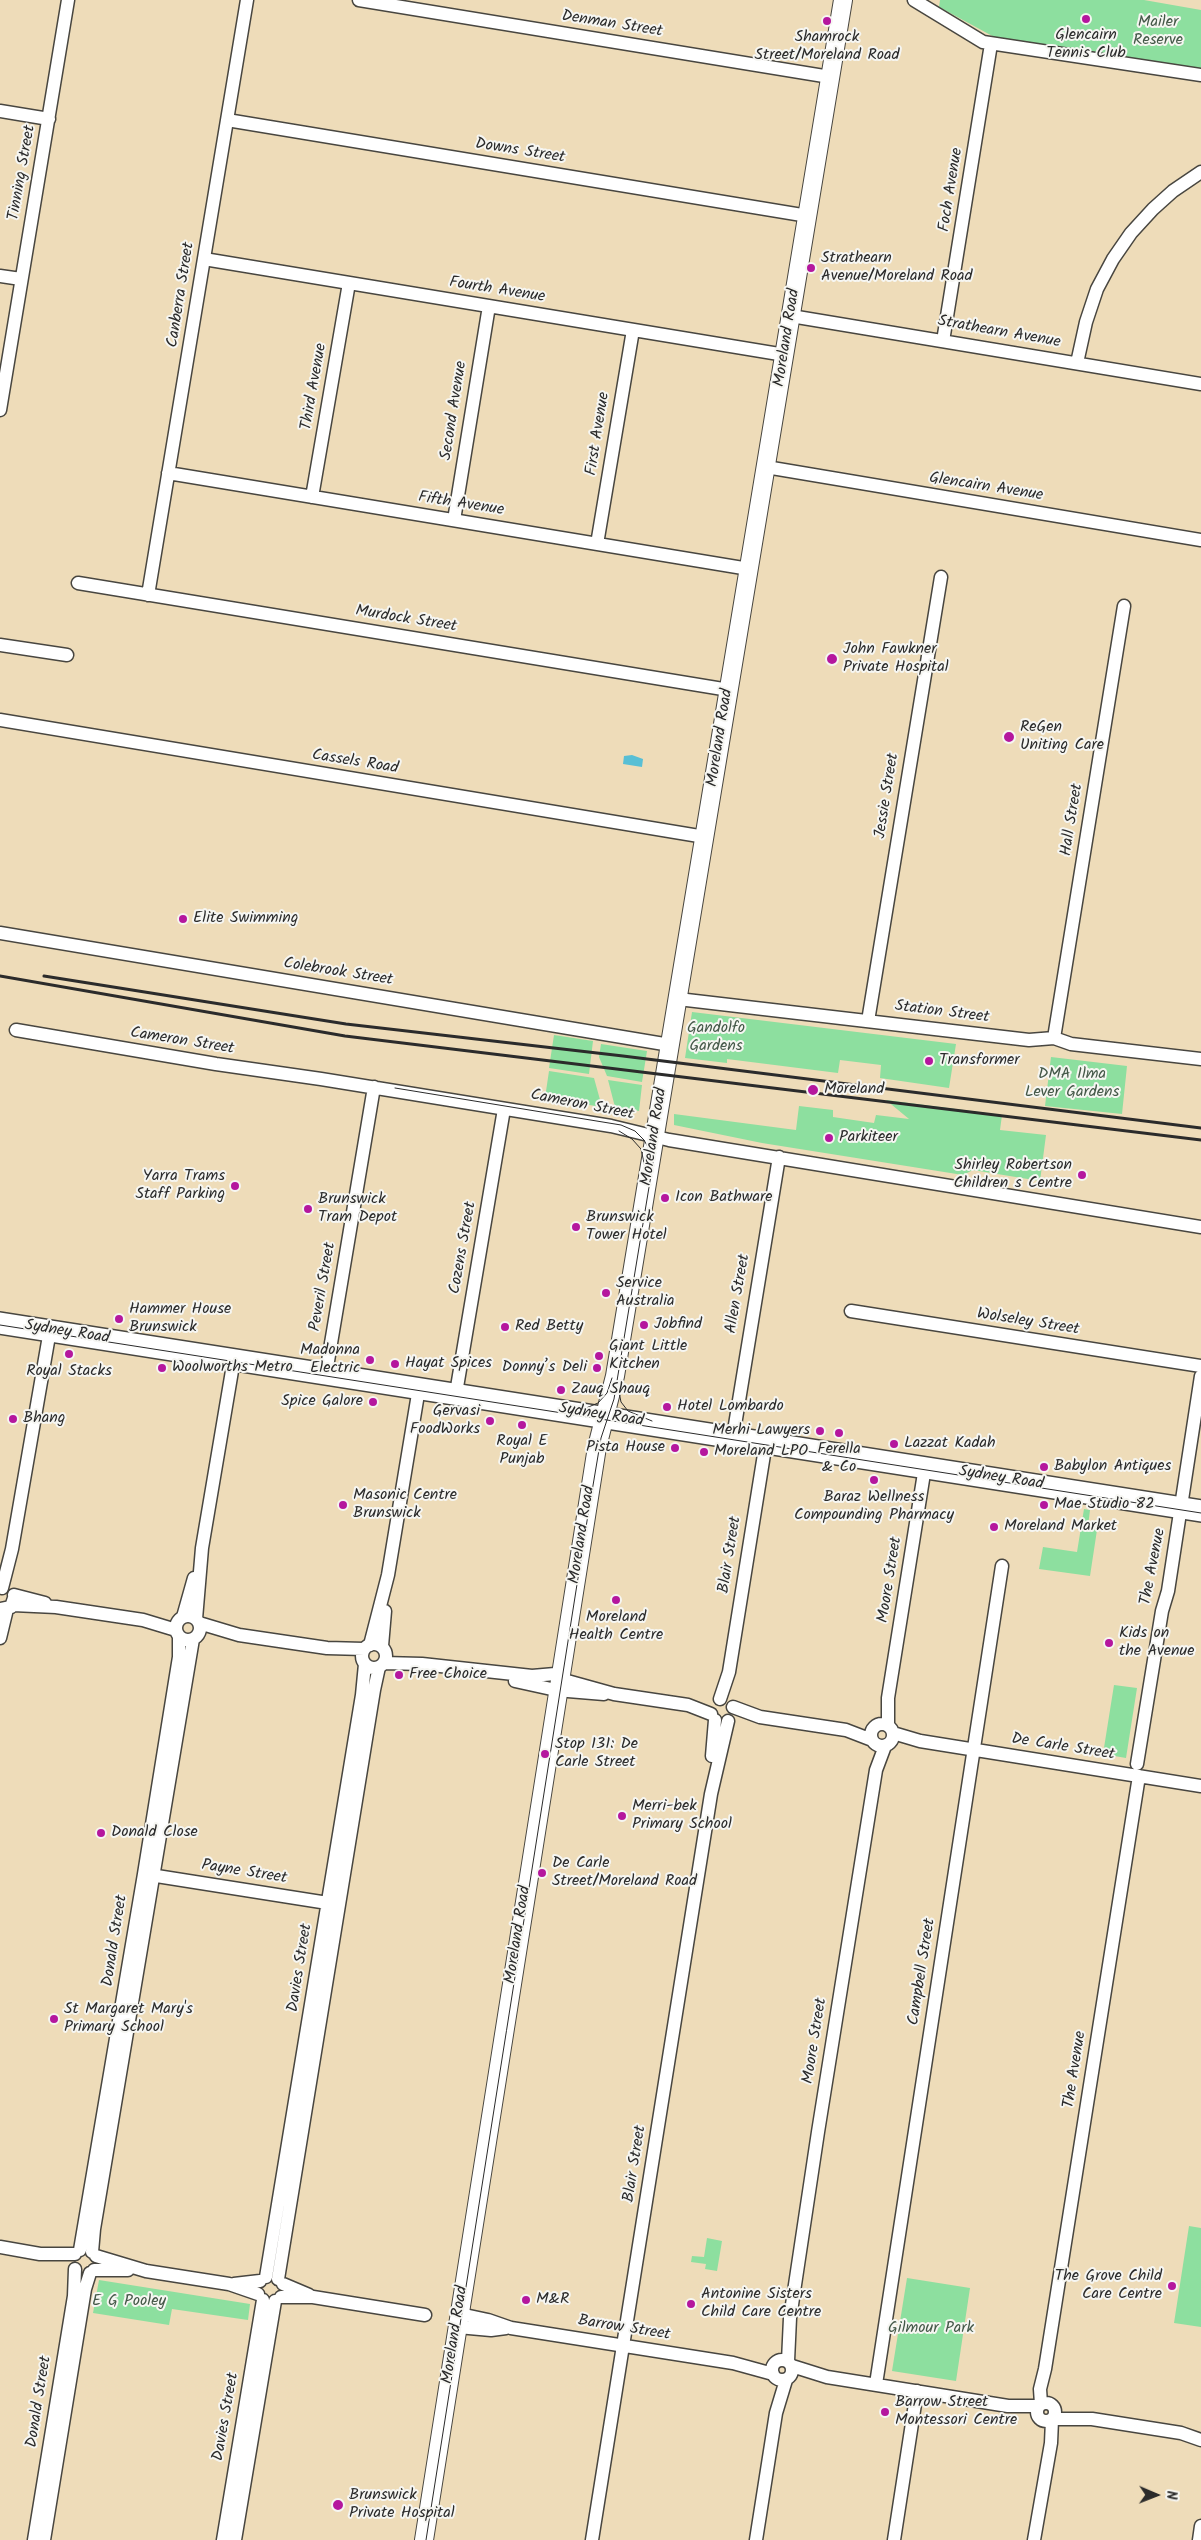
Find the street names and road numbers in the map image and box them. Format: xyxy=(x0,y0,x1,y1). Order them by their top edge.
street label: Denman Street xyxy=(560,8,664,42)
street label: Tinning Street xyxy=(5,124,41,222)
street label: Downs Street xyxy=(474,135,566,169)
street label: Foch Avenue xyxy=(936,147,968,233)
street label: Canberra Street xyxy=(164,241,200,349)
street label: Fourth Avenue xyxy=(448,274,546,308)
street label: Moreland Road xyxy=(771,288,805,388)
street label: Strathearn Avenue xyxy=(936,313,1062,353)
street label: Third Avenue xyxy=(298,342,332,432)
street label: Second Avenue xyxy=(438,360,472,462)
street label: First Avenue xyxy=(583,391,615,477)
street label: Glencairn Avenue xyxy=(928,470,1044,506)
street label: Fifth Avenue xyxy=(417,489,505,521)
street label: Murdock Street xyxy=(354,603,458,637)
street label: Moreland Road xyxy=(704,688,738,788)
street label: Cassels Road xyxy=(310,747,400,779)
street label: Jessie Street xyxy=(872,752,904,840)
street label: Hall Street xyxy=(1058,782,1088,858)
street label: Colebrook Street xyxy=(282,955,394,991)
street label: Station Street xyxy=(894,998,990,1028)
street label: Cameron Street xyxy=(129,1024,235,1060)
street label: Cameron Street xyxy=(529,1087,635,1125)
street label: Moreland Road xyxy=(638,1087,672,1187)
street label: Cozens Street xyxy=(446,1200,482,1296)
street label: Peveril Street xyxy=(307,1241,341,1333)
street label: Allen Street xyxy=(723,1253,755,1335)
street label: Wolseley Street xyxy=(975,1305,1081,1341)
street label: Sydney Road xyxy=(23,1317,111,1349)
street label: Sydney Road xyxy=(557,1400,645,1432)
street label: Sydney Road xyxy=(957,1463,1045,1495)
street label: Moreland Road xyxy=(566,1485,600,1585)
street label: Blair Street xyxy=(715,1515,747,1595)
street label: The Avenue xyxy=(1137,1527,1171,1607)
street label: Moore Street xyxy=(875,1536,907,1624)
street label: De Carle Street xyxy=(1010,1730,1116,1766)
street label: Payne Street xyxy=(200,1857,288,1889)
street label: Moreland Road xyxy=(502,1885,536,1985)
street label: Donald Street xyxy=(99,1894,133,1988)
street label: Campbell Street xyxy=(905,1917,941,2027)
street label: Davies Street xyxy=(285,1922,317,2014)
street label: Moore Street xyxy=(800,1997,832,2085)
street label: The Avenue xyxy=(1060,2030,1092,2110)
street label: Blair Street xyxy=(620,2124,652,2204)
street label: Moreland Road xyxy=(439,2285,473,2385)
street label: Barrow Street xyxy=(576,2312,672,2346)
street label: Donald Street xyxy=(23,2355,57,2449)
street label: Davies Street xyxy=(210,2371,244,2463)

